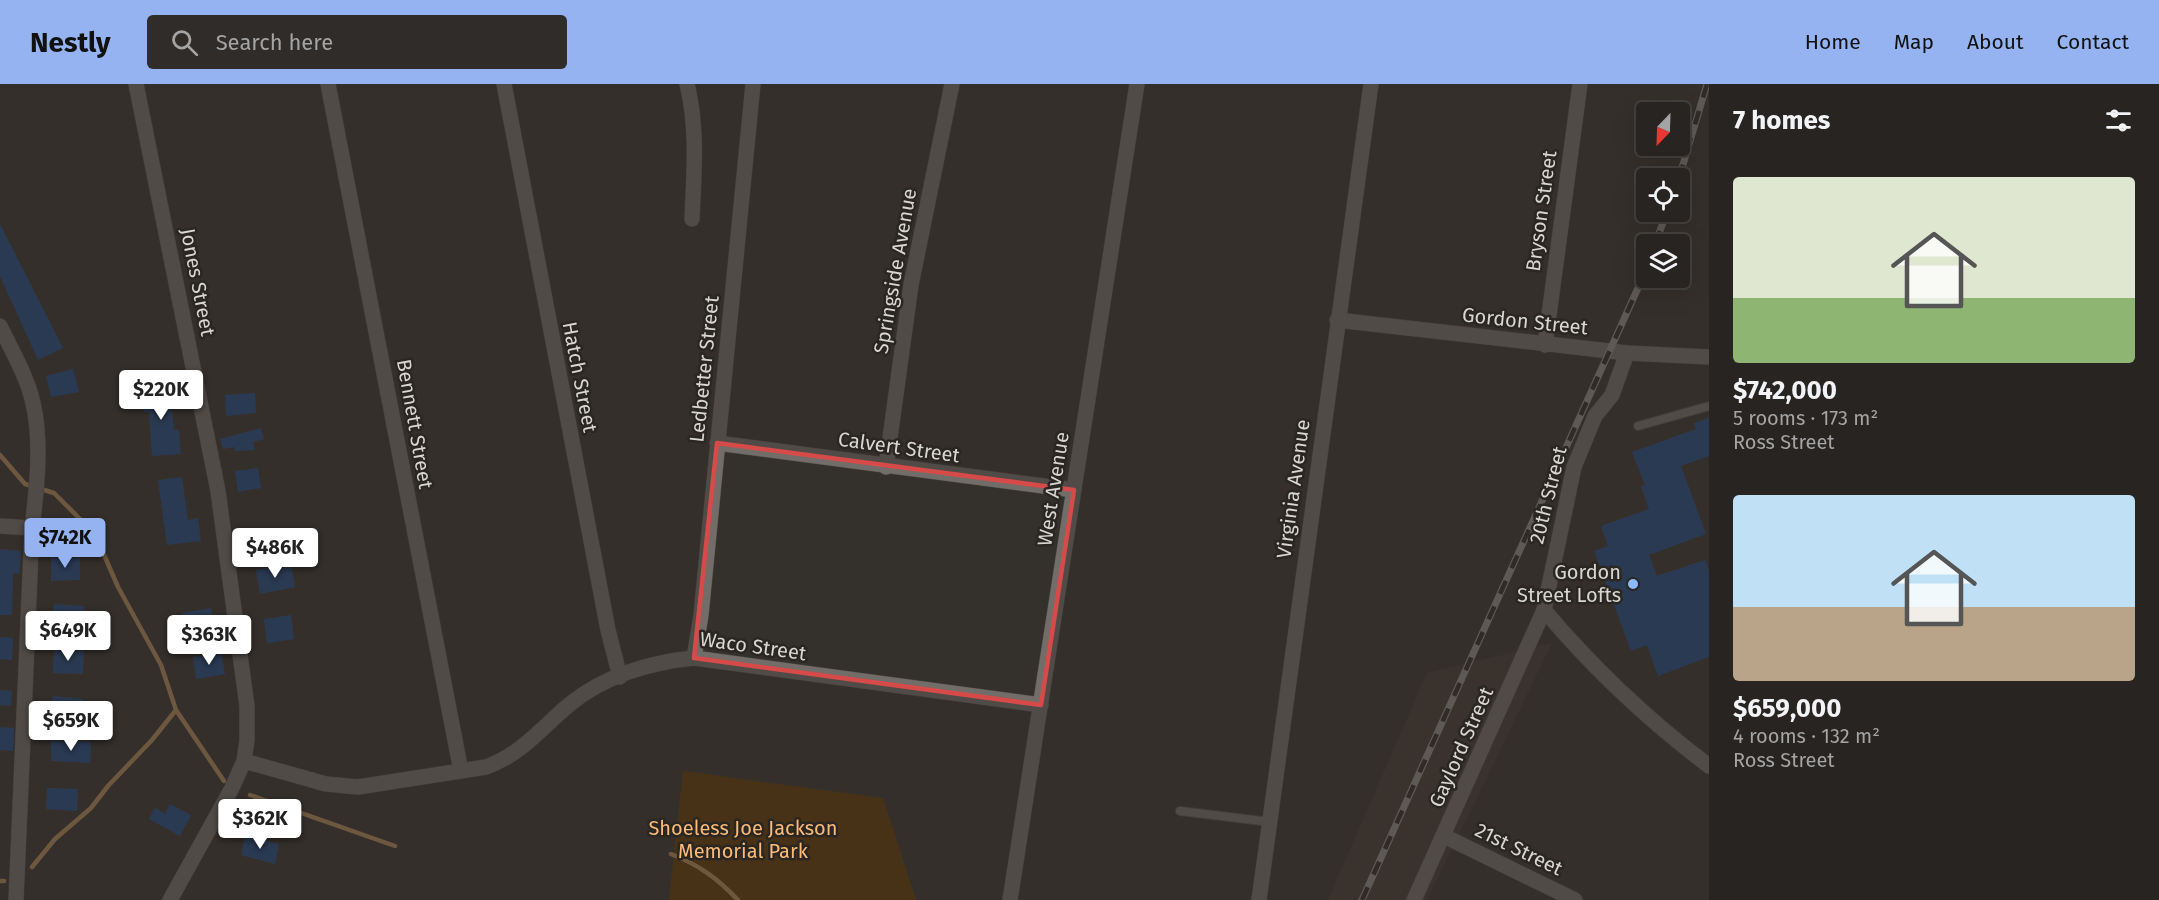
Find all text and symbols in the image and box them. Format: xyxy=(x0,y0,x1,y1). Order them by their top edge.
search box xyxy=(147,15,567,69)
text: Nestly xyxy=(30,26,111,59)
icon: search xyxy=(168,26,201,59)
text: Search here xyxy=(216,29,333,56)
text: Home xyxy=(1805,29,1861,55)
text: Map xyxy=(1894,29,1934,55)
text: About xyxy=(1967,29,2024,55)
text: Contact xyxy=(2057,29,2129,55)
north arrow xyxy=(1636,102,1690,156)
map controls xyxy=(1636,102,1690,288)
icon: filters xyxy=(2102,104,2135,137)
text: 7 homes xyxy=(1733,105,1830,136)
street label: Bryson Street xyxy=(1521,148,1561,273)
button: locate xyxy=(1636,168,1690,222)
street label: Springside Avenue xyxy=(869,186,921,356)
icon: home xyxy=(1880,216,1988,324)
street label: Jones Street xyxy=(176,226,220,339)
button: layers xyxy=(1636,234,1690,288)
street label: Ledbetter Street xyxy=(684,294,724,444)
street label: Gordon Street xyxy=(1461,302,1590,340)
street label: Hatch Street xyxy=(558,320,603,435)
street label: Bennett Street xyxy=(392,357,438,492)
pin: $220K xyxy=(119,370,203,421)
text: $742,000 xyxy=(1733,375,1837,406)
text: $220K xyxy=(133,377,189,401)
text: 5 rooms · 173 m² xyxy=(1733,406,1878,430)
street label: Virginia Avenue xyxy=(1271,418,1315,560)
street label: Calvert Street xyxy=(837,427,962,468)
street label: West Avenue xyxy=(1032,430,1074,548)
text: Ross Street xyxy=(1733,430,1835,454)
street label: 20th Street xyxy=(1524,443,1572,546)
pin: $742K xyxy=(23,518,107,569)
text: $742K xyxy=(38,525,92,549)
pin: $486K xyxy=(233,528,317,579)
icon: home xyxy=(1880,534,1988,642)
text: $486K xyxy=(246,535,304,559)
place label: Gordon Street Lofts xyxy=(1517,560,1621,607)
marker: Gordon Street Lofts xyxy=(1626,577,1640,591)
pin: $649K xyxy=(26,611,110,662)
pin: $363K xyxy=(167,615,251,666)
text: $649K xyxy=(39,618,97,642)
text: $363K xyxy=(181,622,237,646)
street label: Waco Street xyxy=(698,627,809,665)
street label: Gaylord Street xyxy=(1424,682,1499,811)
text: $659,000 xyxy=(1733,693,1841,724)
pin: $659K xyxy=(29,701,113,752)
text: $659K xyxy=(43,708,99,732)
text: 4 rooms · 132 m² xyxy=(1733,724,1880,748)
text: Ross Street xyxy=(1733,748,1835,772)
pin: $362K xyxy=(218,799,302,850)
text: $362K xyxy=(232,806,288,830)
park label: Shoeless Joe Jackson Memorial Park xyxy=(648,816,838,863)
street label: 21st Street xyxy=(1471,818,1567,881)

